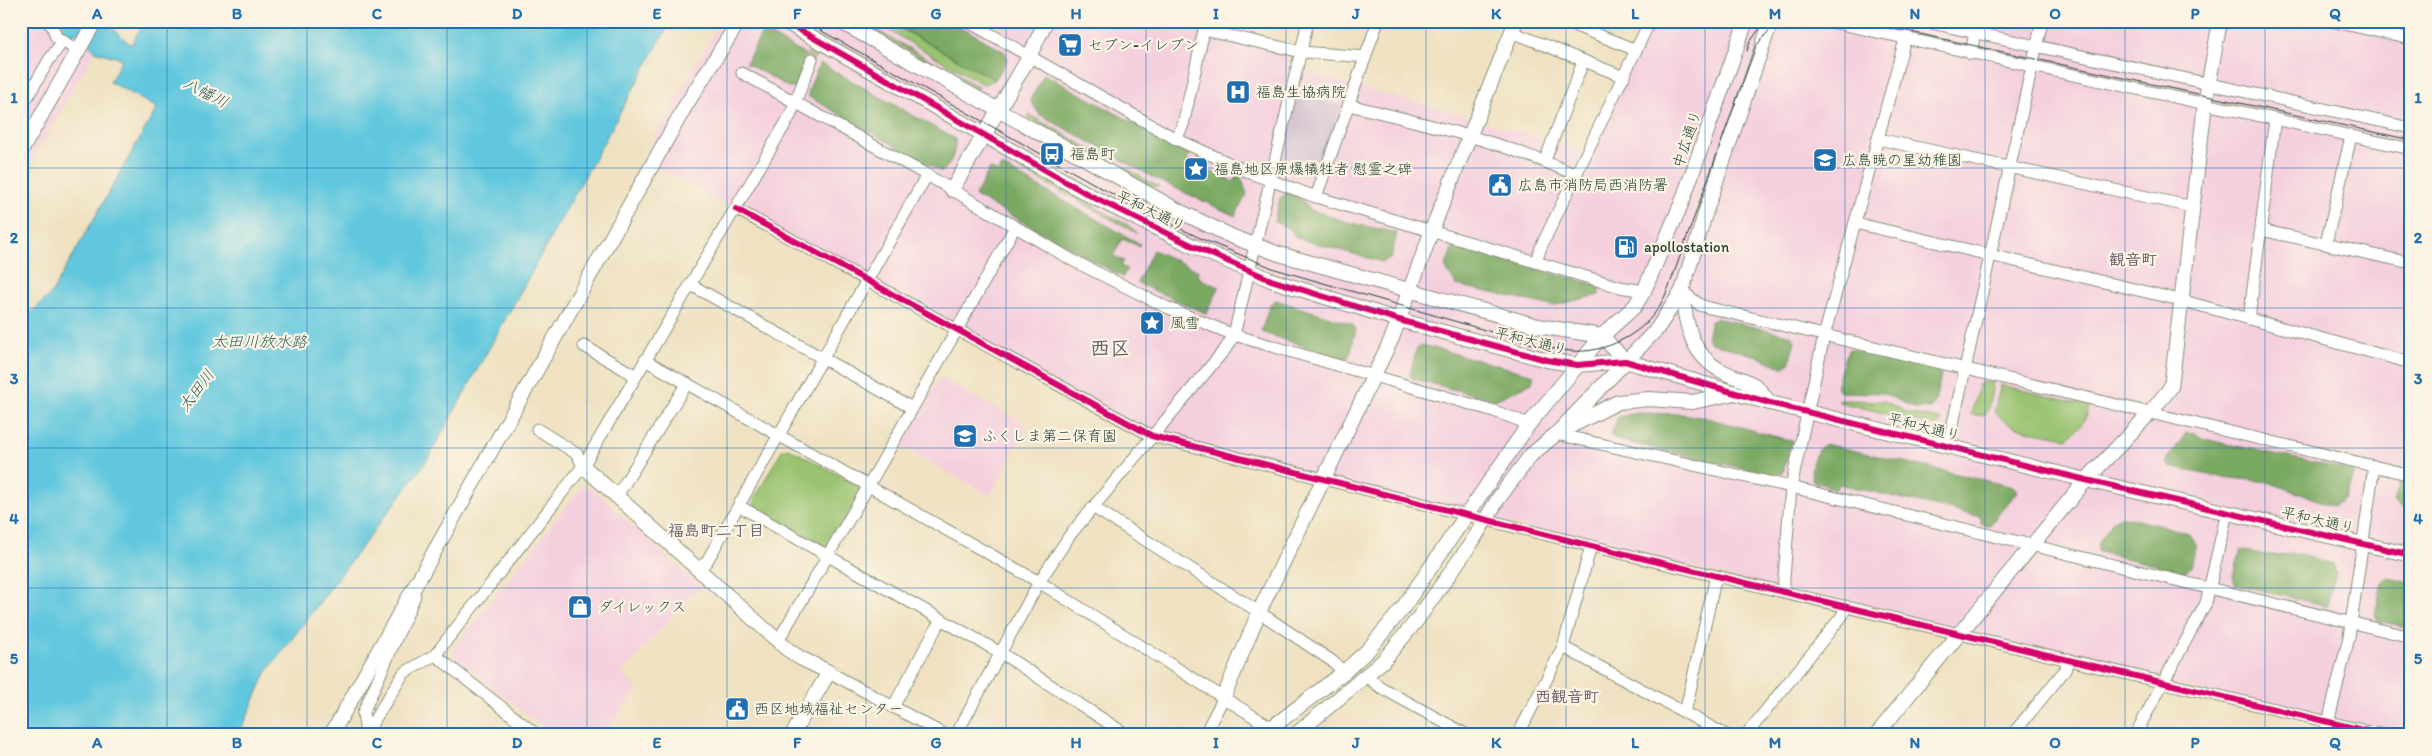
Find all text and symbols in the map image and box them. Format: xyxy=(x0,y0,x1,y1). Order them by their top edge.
text: A xyxy=(91,4,103,23)
text: B xyxy=(232,4,243,23)
text: C xyxy=(372,4,383,23)
text: D xyxy=(512,4,523,23)
text: E xyxy=(653,4,662,23)
text: F xyxy=(793,4,802,23)
text: G xyxy=(930,4,942,23)
text: H xyxy=(1070,4,1082,23)
text: I xyxy=(1213,4,1219,23)
text: J xyxy=(1351,4,1360,23)
text: K xyxy=(1491,4,1502,23)
text: L xyxy=(1631,4,1640,23)
text: M xyxy=(1769,4,1781,23)
text: N xyxy=(1910,4,1920,23)
text: O xyxy=(2049,4,2061,23)
text: P xyxy=(2190,4,2200,23)
text: Q xyxy=(2329,4,2341,23)
supermarket icon: セブン-イレブン xyxy=(1057,32,1083,58)
place label: セブン-イレブン xyxy=(1088,36,1199,54)
water label: 八幡川 xyxy=(180,73,231,112)
hospital icon: 福島生協病院 xyxy=(1225,79,1251,105)
place label: 福島生協病院 xyxy=(1256,83,1346,101)
text: 1 xyxy=(10,88,18,107)
text: 1 xyxy=(2414,88,2422,107)
street label: 中広通り xyxy=(1669,108,1705,170)
bus stop icon: 福島町 xyxy=(1039,141,1065,167)
place label: 福島町 xyxy=(1070,145,1116,163)
school or university icon: 広島暁の星幼稚園 xyxy=(1812,147,1838,173)
place label: 広島暁の星幼稚園 xyxy=(1842,151,1962,169)
place icon: 福島地区原爆犠牲者 慰霊之碑 xyxy=(1183,156,1209,182)
place label: 福島地区原爆犠牲者 慰霊之碑 xyxy=(1214,160,1412,178)
public building icon: 広島市消防局西消防署 xyxy=(1487,172,1513,198)
place label: 広島市消防局西消防署 xyxy=(1518,176,1668,194)
street label: 平和大通り xyxy=(1113,186,1189,236)
text: 2 xyxy=(10,228,19,247)
text: 2 xyxy=(2414,228,2423,247)
fuel station icon: apollostation xyxy=(1613,234,1639,260)
place label: apollostation xyxy=(1644,238,1730,256)
district label: 観音町 xyxy=(2109,250,2157,269)
place icon: 風雪 xyxy=(1139,310,1165,336)
place label: 風雪 xyxy=(1170,314,1200,332)
street label: 平和大通り xyxy=(1492,323,1570,359)
water label: 太田川放水路 xyxy=(211,332,308,351)
district label: 西区 xyxy=(1090,336,1130,360)
water label: 太田川 xyxy=(174,365,218,415)
text: 3 xyxy=(10,369,19,388)
text: 3 xyxy=(2414,369,2423,388)
street label: 平和大通り xyxy=(1885,409,1963,445)
school or university icon: ふくしま第二保育園 xyxy=(952,423,978,449)
place label: ふくしま第二保育園 xyxy=(982,427,1117,445)
street label: 平和大通り xyxy=(2279,503,2357,537)
text: 4 xyxy=(9,509,19,528)
text: 4 xyxy=(2413,509,2423,528)
district label: 福島町二丁目 xyxy=(668,521,764,540)
shop icon: ダイレックス xyxy=(567,594,593,620)
place label: ダイレックス xyxy=(598,598,686,616)
text: 5 xyxy=(10,649,19,668)
text: 5 xyxy=(2414,649,2423,668)
district label: 西観音町 xyxy=(1535,687,1599,706)
public building icon: 西区地域福祉センター xyxy=(724,696,750,722)
place label: 西区地域福祉センター xyxy=(754,700,903,718)
text: A xyxy=(91,733,103,752)
text: B xyxy=(232,733,243,752)
text: C xyxy=(372,733,383,752)
text: D xyxy=(512,733,523,752)
text: E xyxy=(653,733,662,752)
text: F xyxy=(793,733,802,752)
text: G xyxy=(930,733,942,752)
text: H xyxy=(1070,733,1082,752)
text: I xyxy=(1213,733,1219,752)
text: J xyxy=(1351,733,1360,752)
text: K xyxy=(1491,733,1502,752)
text: L xyxy=(1631,733,1640,752)
text: M xyxy=(1769,733,1781,752)
text: N xyxy=(1910,733,1920,752)
text: O xyxy=(2049,733,2061,752)
text: P xyxy=(2190,733,2200,752)
text: Q xyxy=(2329,733,2341,752)

